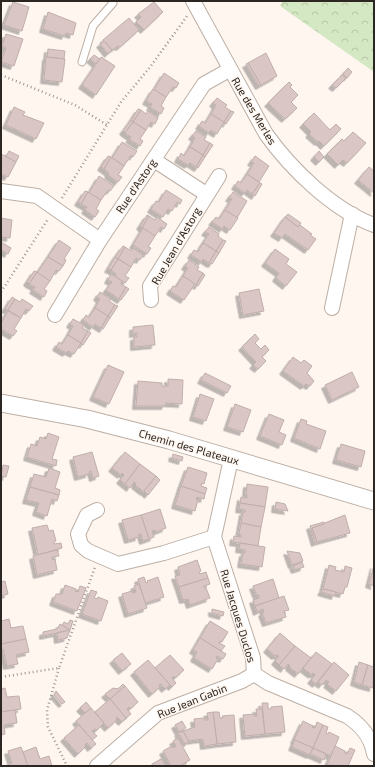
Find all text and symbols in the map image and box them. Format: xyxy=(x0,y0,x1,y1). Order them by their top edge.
street label: Rue des Merles xyxy=(229,75,280,147)
street label: Rue d'Astorg xyxy=(113,156,159,215)
street label: Rue Jean d'Astorg xyxy=(148,205,203,287)
street label: Chemin des Plateaux xyxy=(137,426,241,467)
street label: Rue Jacques Duclos xyxy=(218,568,259,664)
street label: Rue Jean Gabin xyxy=(155,681,229,720)

